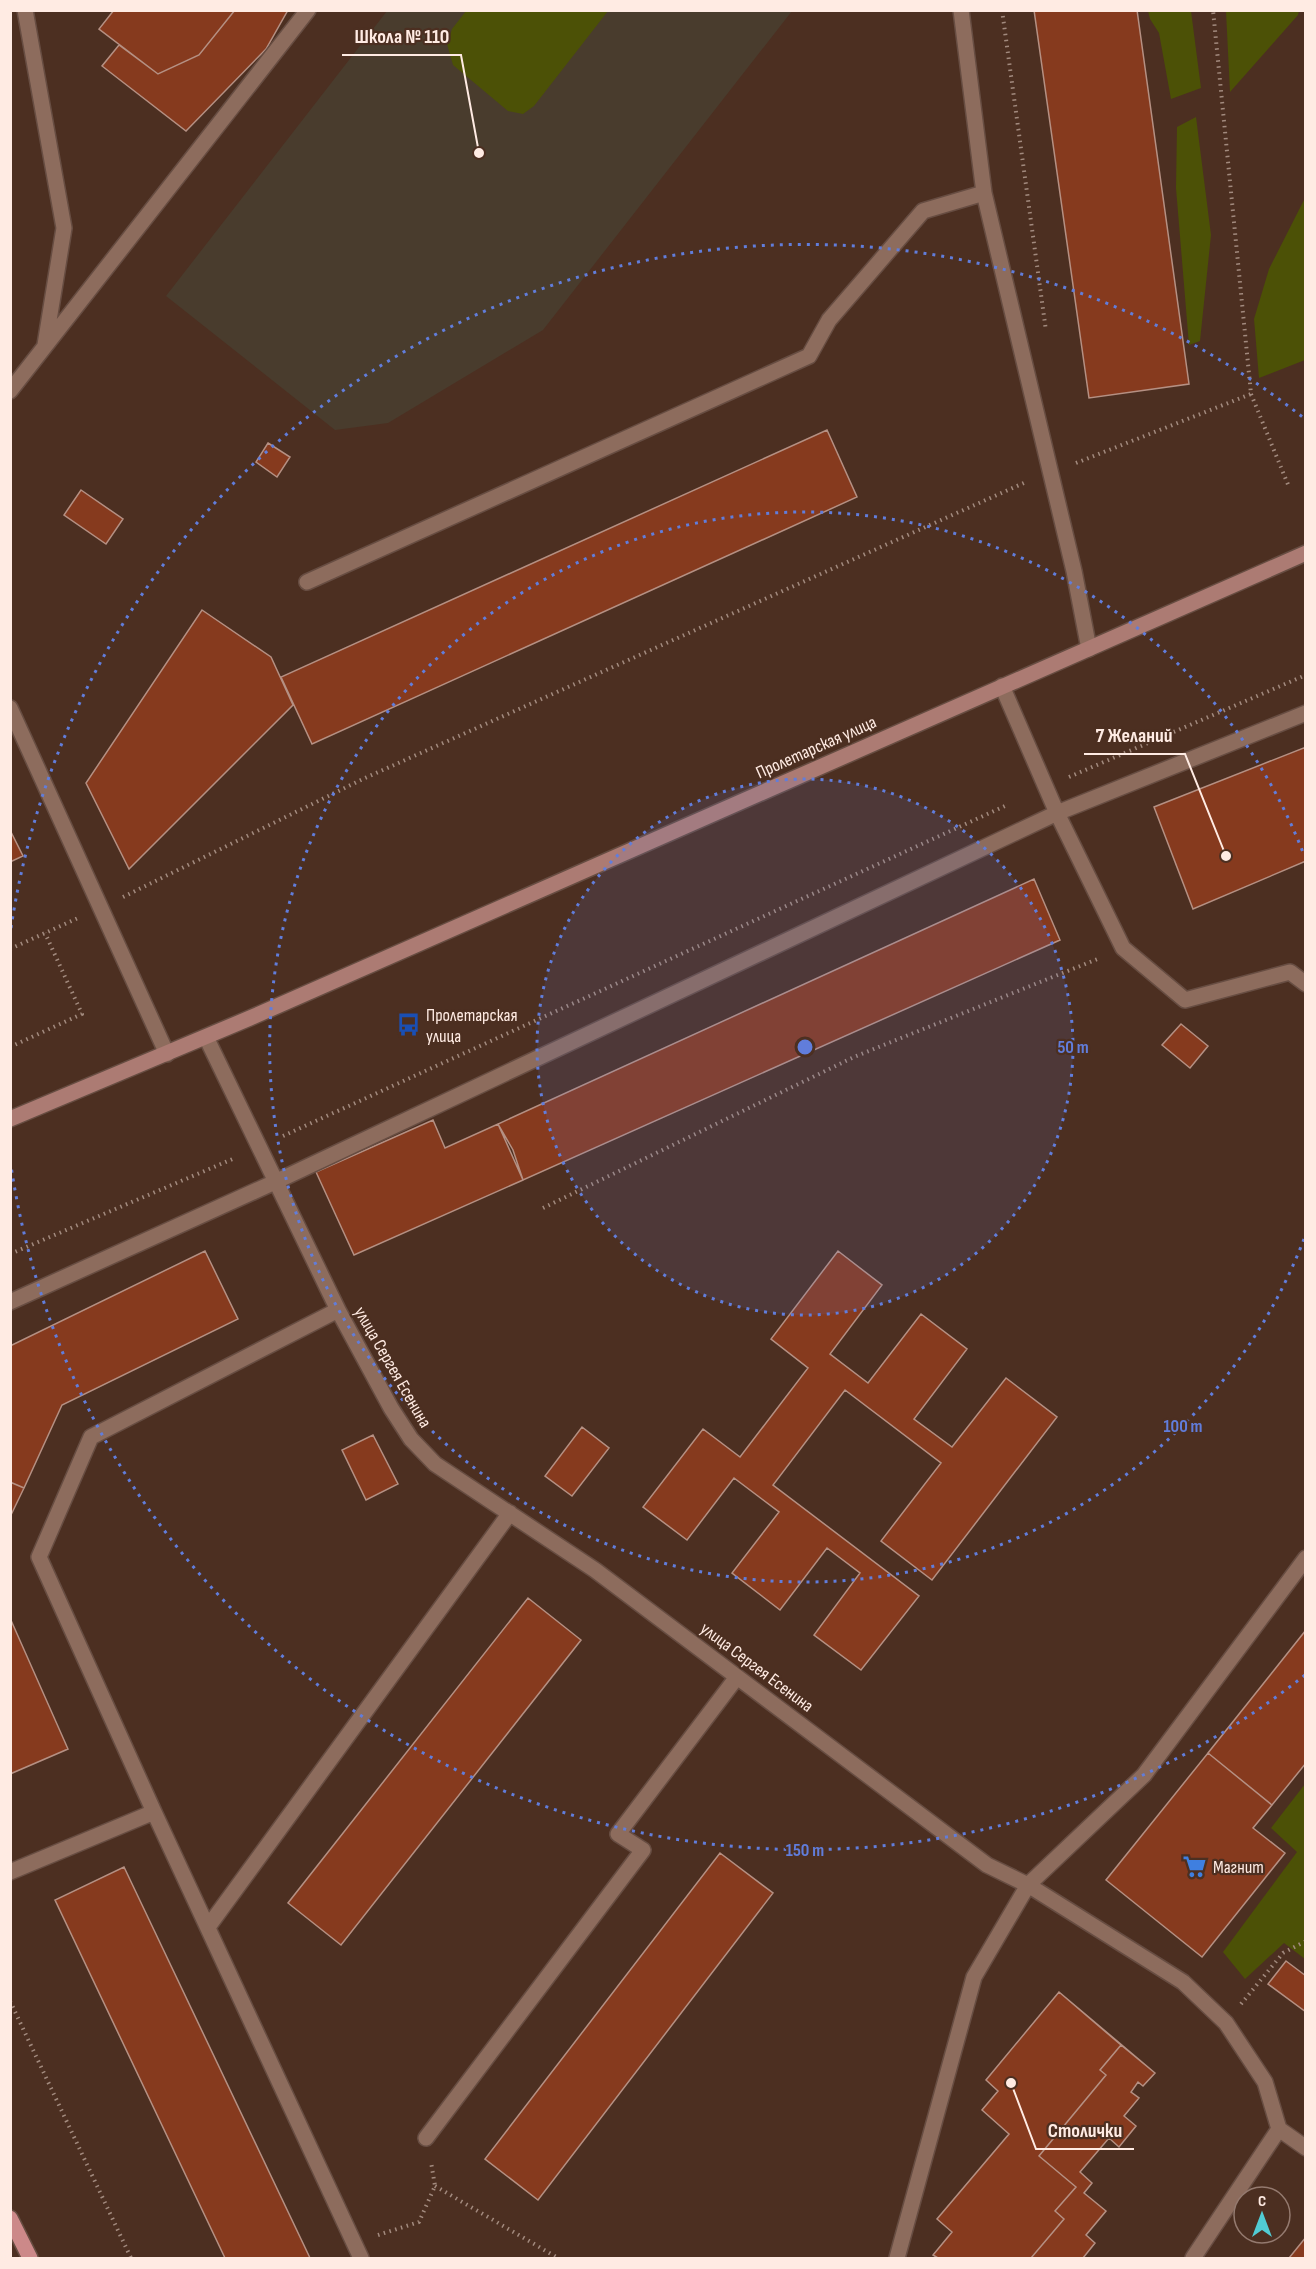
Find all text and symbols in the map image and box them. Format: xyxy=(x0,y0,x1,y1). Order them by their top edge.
callout: Школа № 110 xyxy=(342,17,461,55)
text: Школа № 110 xyxy=(355,25,449,49)
street label: Пролетарская улица xyxy=(753,712,880,783)
callout: 7 Желаний xyxy=(1084,716,1185,754)
text: 7 Желаний xyxy=(1096,724,1172,748)
place label: Пролетарская улица xyxy=(426,1005,517,1047)
bus stop icon: Пролетарская улица xyxy=(395,1012,421,1038)
centre of rings xyxy=(795,1037,815,1057)
text: 50 m xyxy=(1057,1037,1089,1058)
street label: улица Сергея Есенина xyxy=(349,1303,436,1432)
text: 100 m xyxy=(1164,1416,1203,1437)
street label: улица Сергея Есенина xyxy=(696,1618,817,1717)
text: 150 m xyxy=(786,1840,824,1861)
supermarket icon: Магнит xyxy=(1182,1854,1208,1880)
place label: Магнит xyxy=(1213,1857,1264,1878)
callout: Столички xyxy=(1036,2111,1134,2149)
text: Столички xyxy=(1048,2119,1122,2143)
north arrow xyxy=(1232,2185,1292,2245)
text: С xyxy=(1258,2192,1266,2211)

